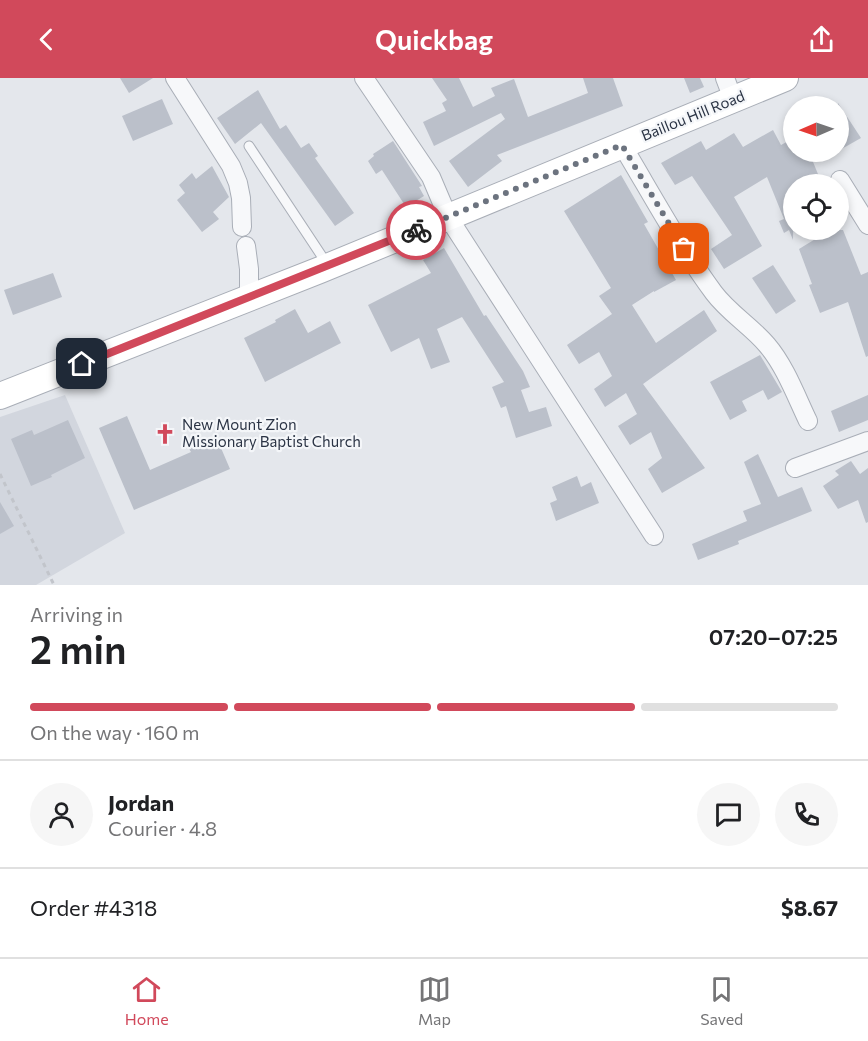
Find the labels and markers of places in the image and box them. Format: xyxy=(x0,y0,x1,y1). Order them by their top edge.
pin xyxy=(658,223,709,274)
pin xyxy=(56,338,107,389)
place label: New Mount Zion Missionary Baptist Church xyxy=(182,415,361,450)
church icon: New Mount Zion Missionary Baptist Church xyxy=(153,422,177,446)

